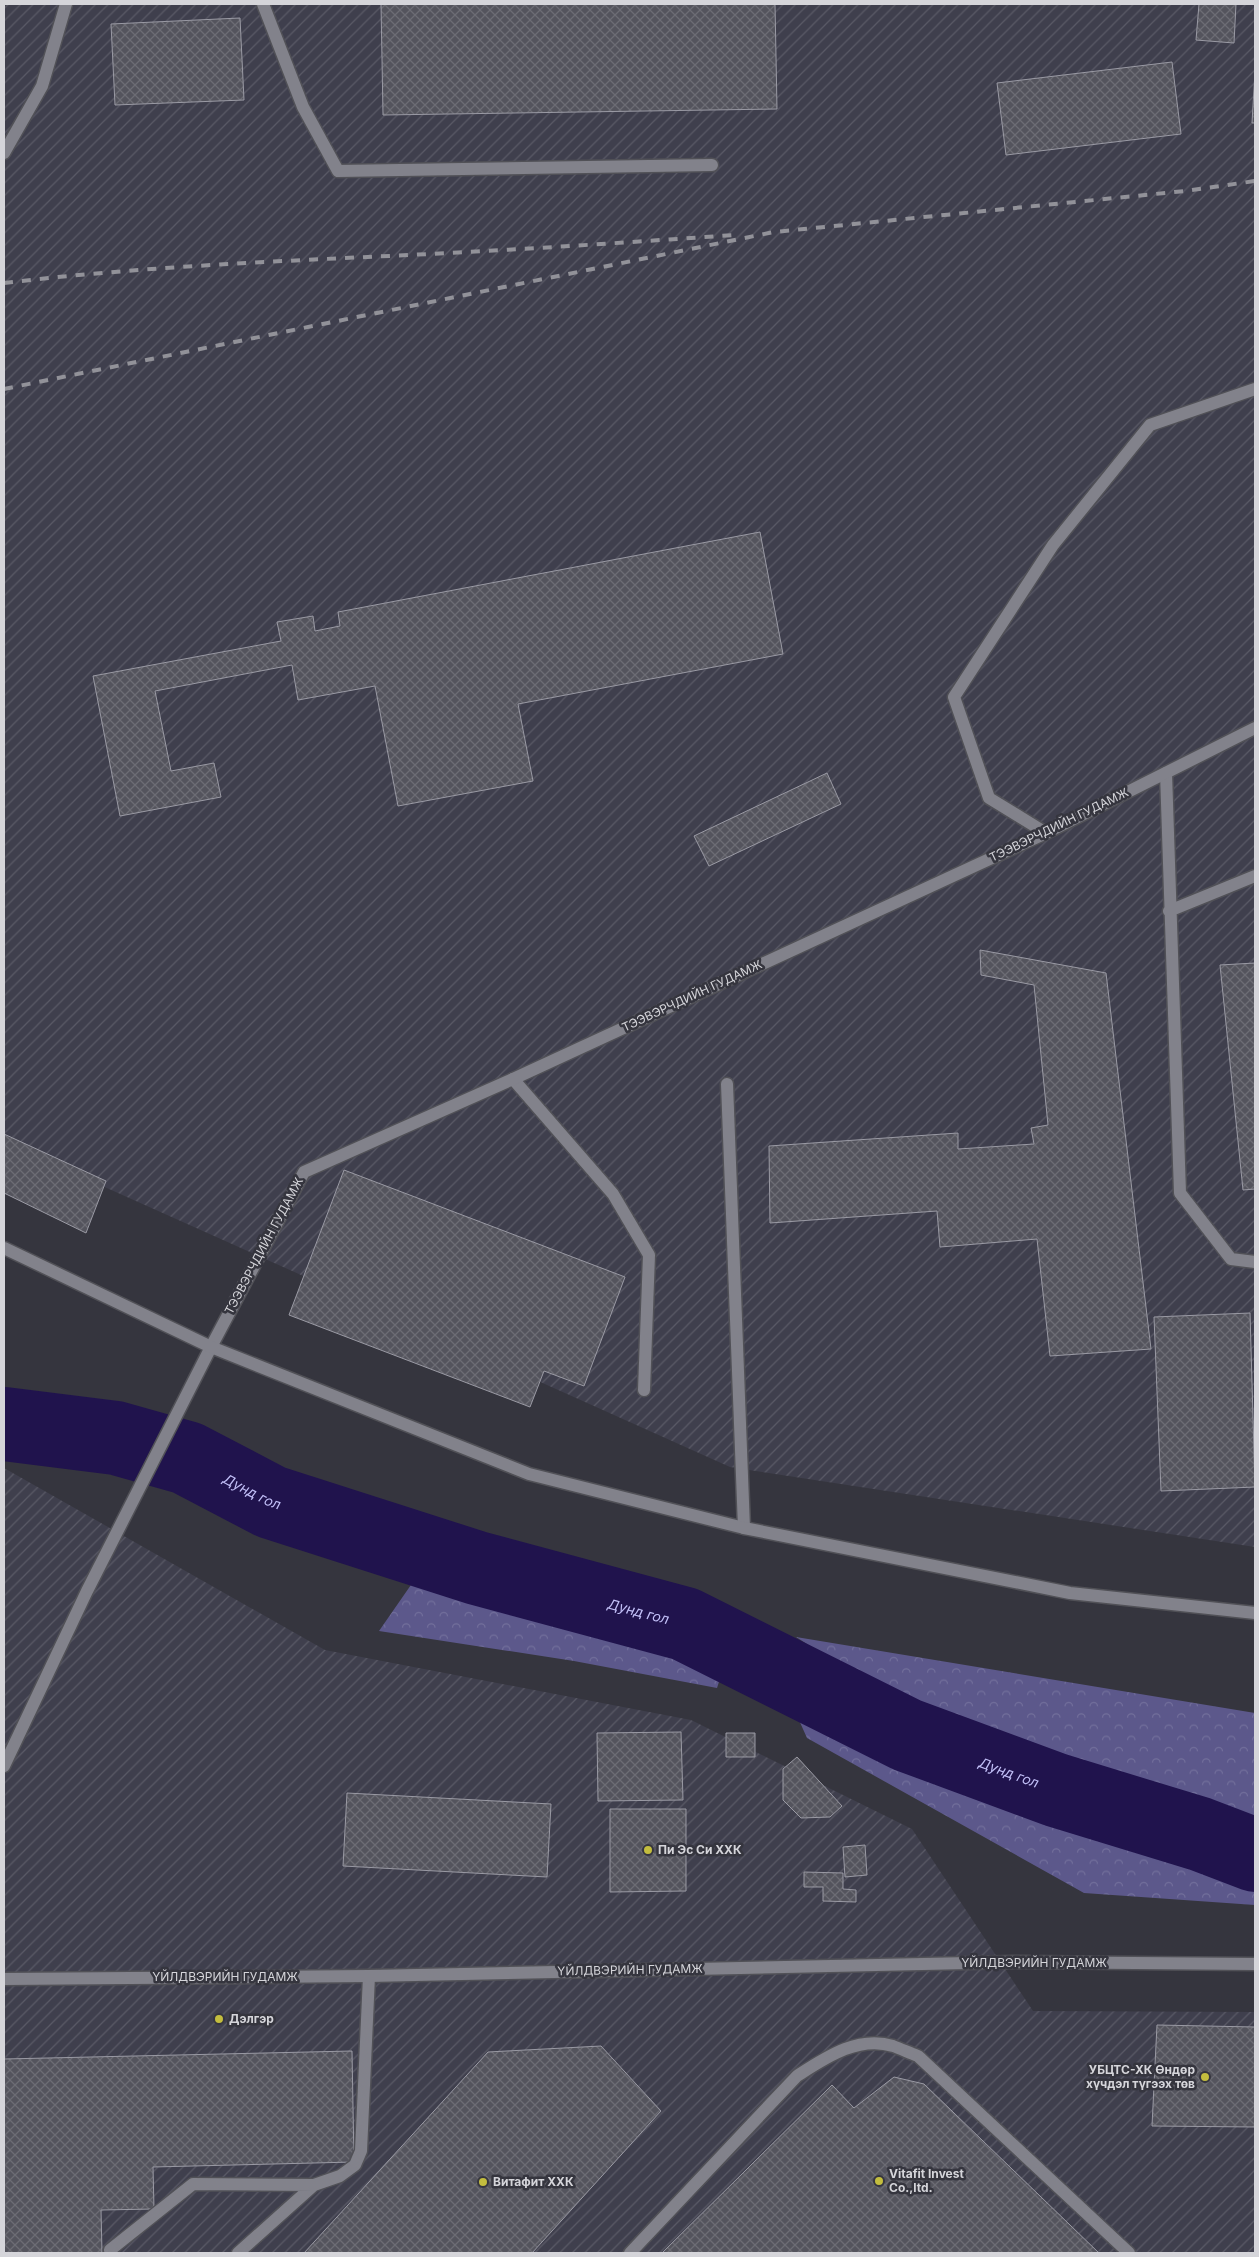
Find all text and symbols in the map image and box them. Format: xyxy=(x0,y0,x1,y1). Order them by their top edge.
street label: ТЭЭВЭРЧДИЙН ГУДАМЖ xyxy=(987,784,1131,865)
street label: ТЭЭВЭРЧДИЙН ГУДАМЖ xyxy=(619,956,765,1035)
street label: ТЭЭВЭРЧДИЙН ГУДАМЖ xyxy=(221,1174,306,1317)
water label: Дунд гол xyxy=(220,1469,283,1513)
water label: Дунд гол xyxy=(605,1594,671,1627)
water label: Дунд гол xyxy=(976,1753,1041,1791)
place label: Пи Эс Си ХХК xyxy=(658,1842,742,1857)
marker: Пи Эс Си ХХК xyxy=(642,1844,654,1856)
street label: YЙЛДВЭРИЙН ГУДАМЖ xyxy=(961,1955,1107,1970)
street label: YЙЛДВЭРИЙН ГУДАМЖ xyxy=(557,1961,703,1978)
street label: YЙЛДВЭРИЙН ГУДАМЖ xyxy=(152,1969,298,1984)
place label: Дэлгэр xyxy=(229,2011,274,2026)
marker: Дэлгэр xyxy=(213,2013,225,2025)
place label: УБЦТС-ХК Өндөр хүчдэл түгээх төв xyxy=(1086,2062,1195,2091)
marker: УБЦТС-ХК Өндөр хүчдэл түгээх төв xyxy=(1199,2071,1211,2083)
place label: Vitafit Invest Co.,ltd. xyxy=(889,2166,964,2195)
place label: Витафит ХХК xyxy=(493,2174,574,2189)
marker: Vitafit Invest Co.,ltd. xyxy=(873,2175,885,2187)
marker: Витафит ХХК xyxy=(477,2176,489,2188)

